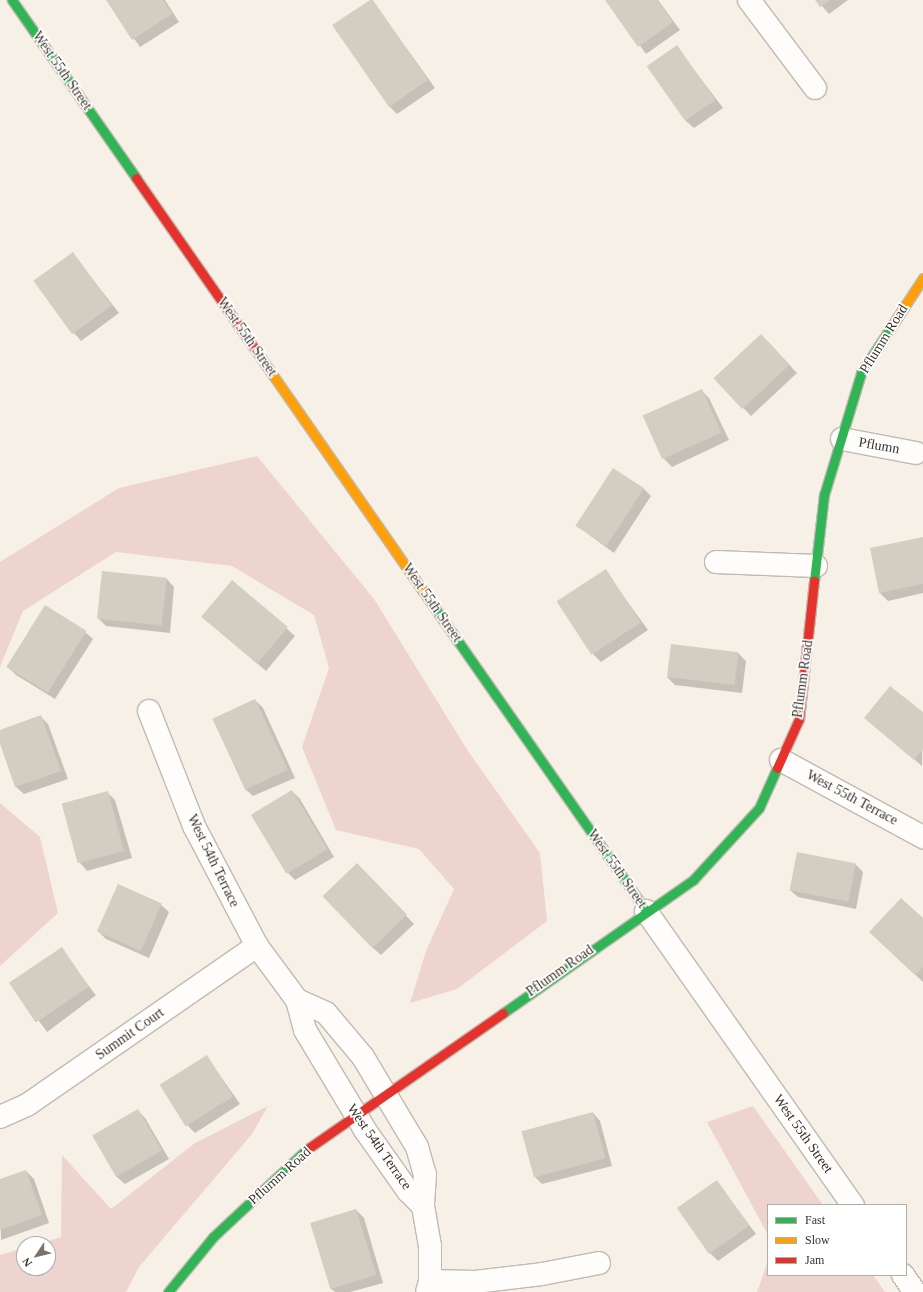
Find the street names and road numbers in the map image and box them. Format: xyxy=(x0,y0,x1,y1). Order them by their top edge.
street label: West 55th Street xyxy=(29,28,95,114)
street label: West 55th Street xyxy=(214,294,280,380)
street label: Pflumm Road xyxy=(856,301,912,377)
street label: Pflumn xyxy=(857,434,901,458)
street label: West 55th Street xyxy=(399,560,465,646)
street label: Pflumm Road xyxy=(789,639,817,719)
street label: West 55th Terrace xyxy=(803,767,901,829)
street label: West 54th Terrace xyxy=(183,812,243,910)
street label: West 55th Street xyxy=(584,826,650,912)
street label: Pflumm Road xyxy=(523,942,597,1000)
street label: Summit Court xyxy=(93,1004,167,1064)
street label: West 55th Street xyxy=(770,1091,836,1177)
street label: West 54th Terrace xyxy=(343,1101,415,1193)
street label: Pflumm Road xyxy=(245,1144,315,1208)

